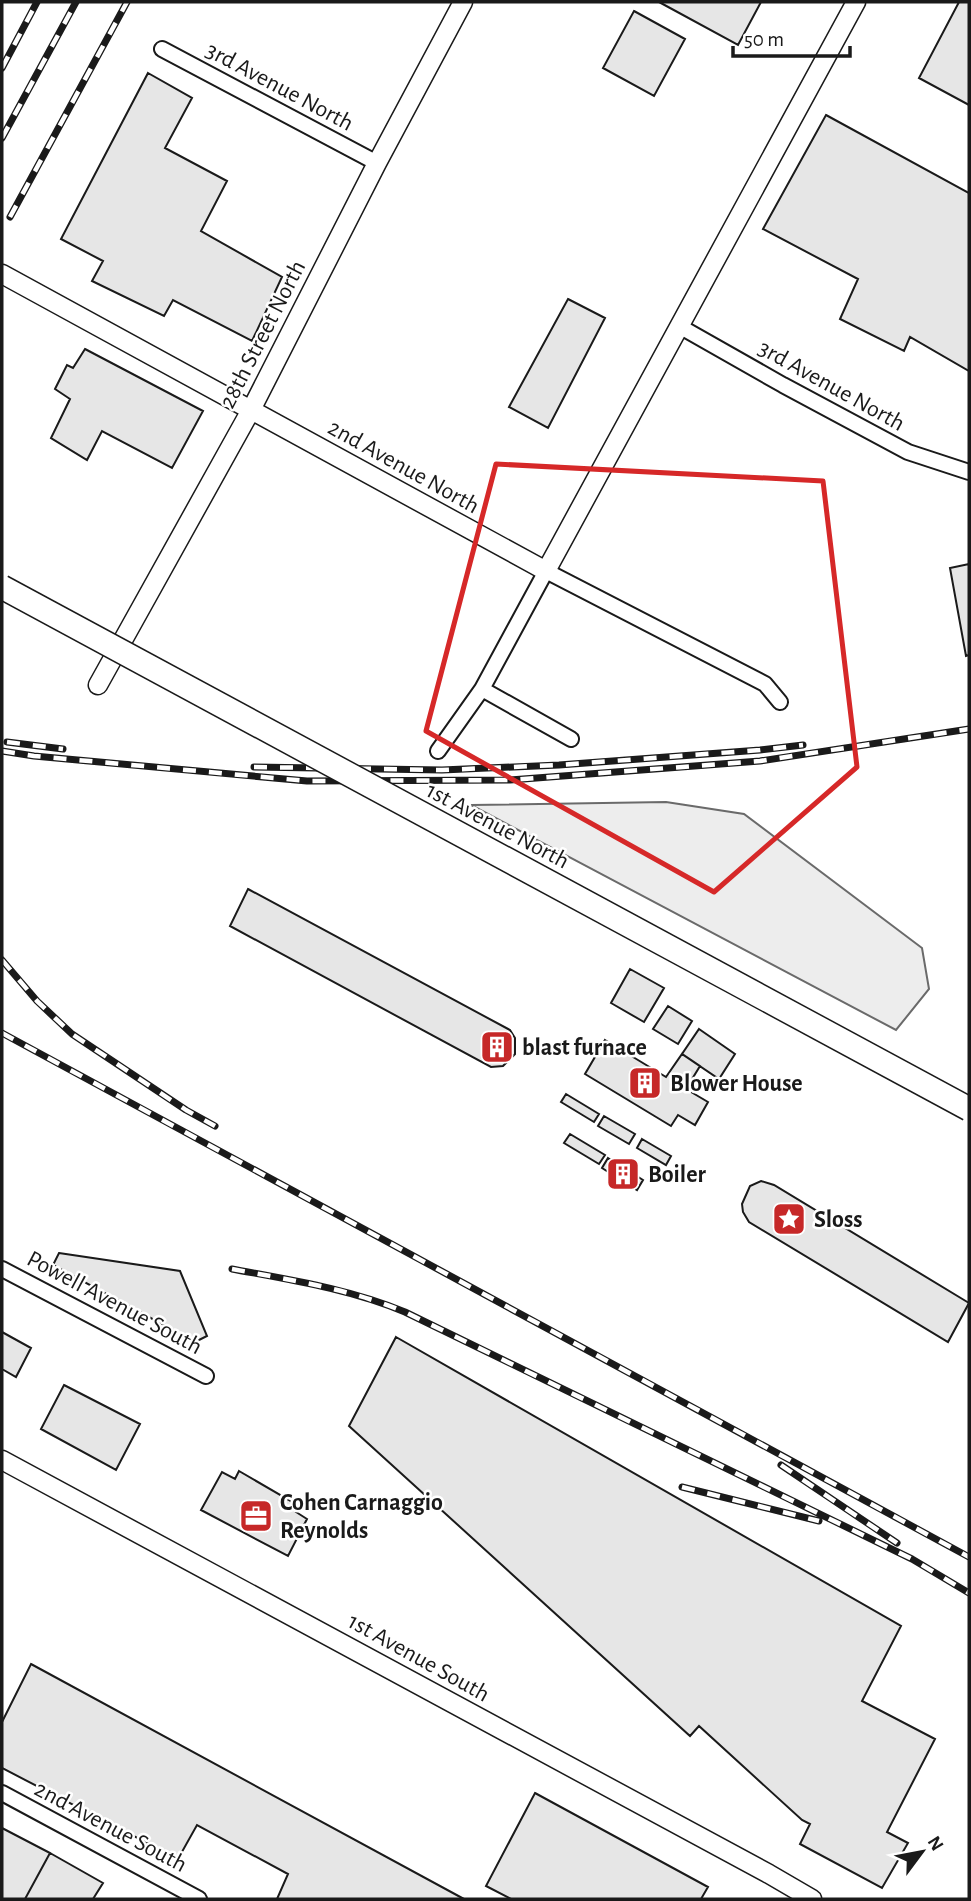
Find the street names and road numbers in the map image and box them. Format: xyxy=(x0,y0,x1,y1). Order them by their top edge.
street label: 3rd Avenue North xyxy=(202,38,357,136)
street label: 28th Street North xyxy=(215,257,310,412)
street label: 3rd Avenue North xyxy=(754,336,909,436)
street label: 2nd Avenue North xyxy=(324,415,483,518)
street label: 1st Avenue North xyxy=(422,778,573,874)
street label: Powell Avenue South xyxy=(23,1247,206,1359)
street label: 1st Avenue South xyxy=(344,1609,493,1707)
street label: 2nd Avenue South xyxy=(30,1777,191,1877)

